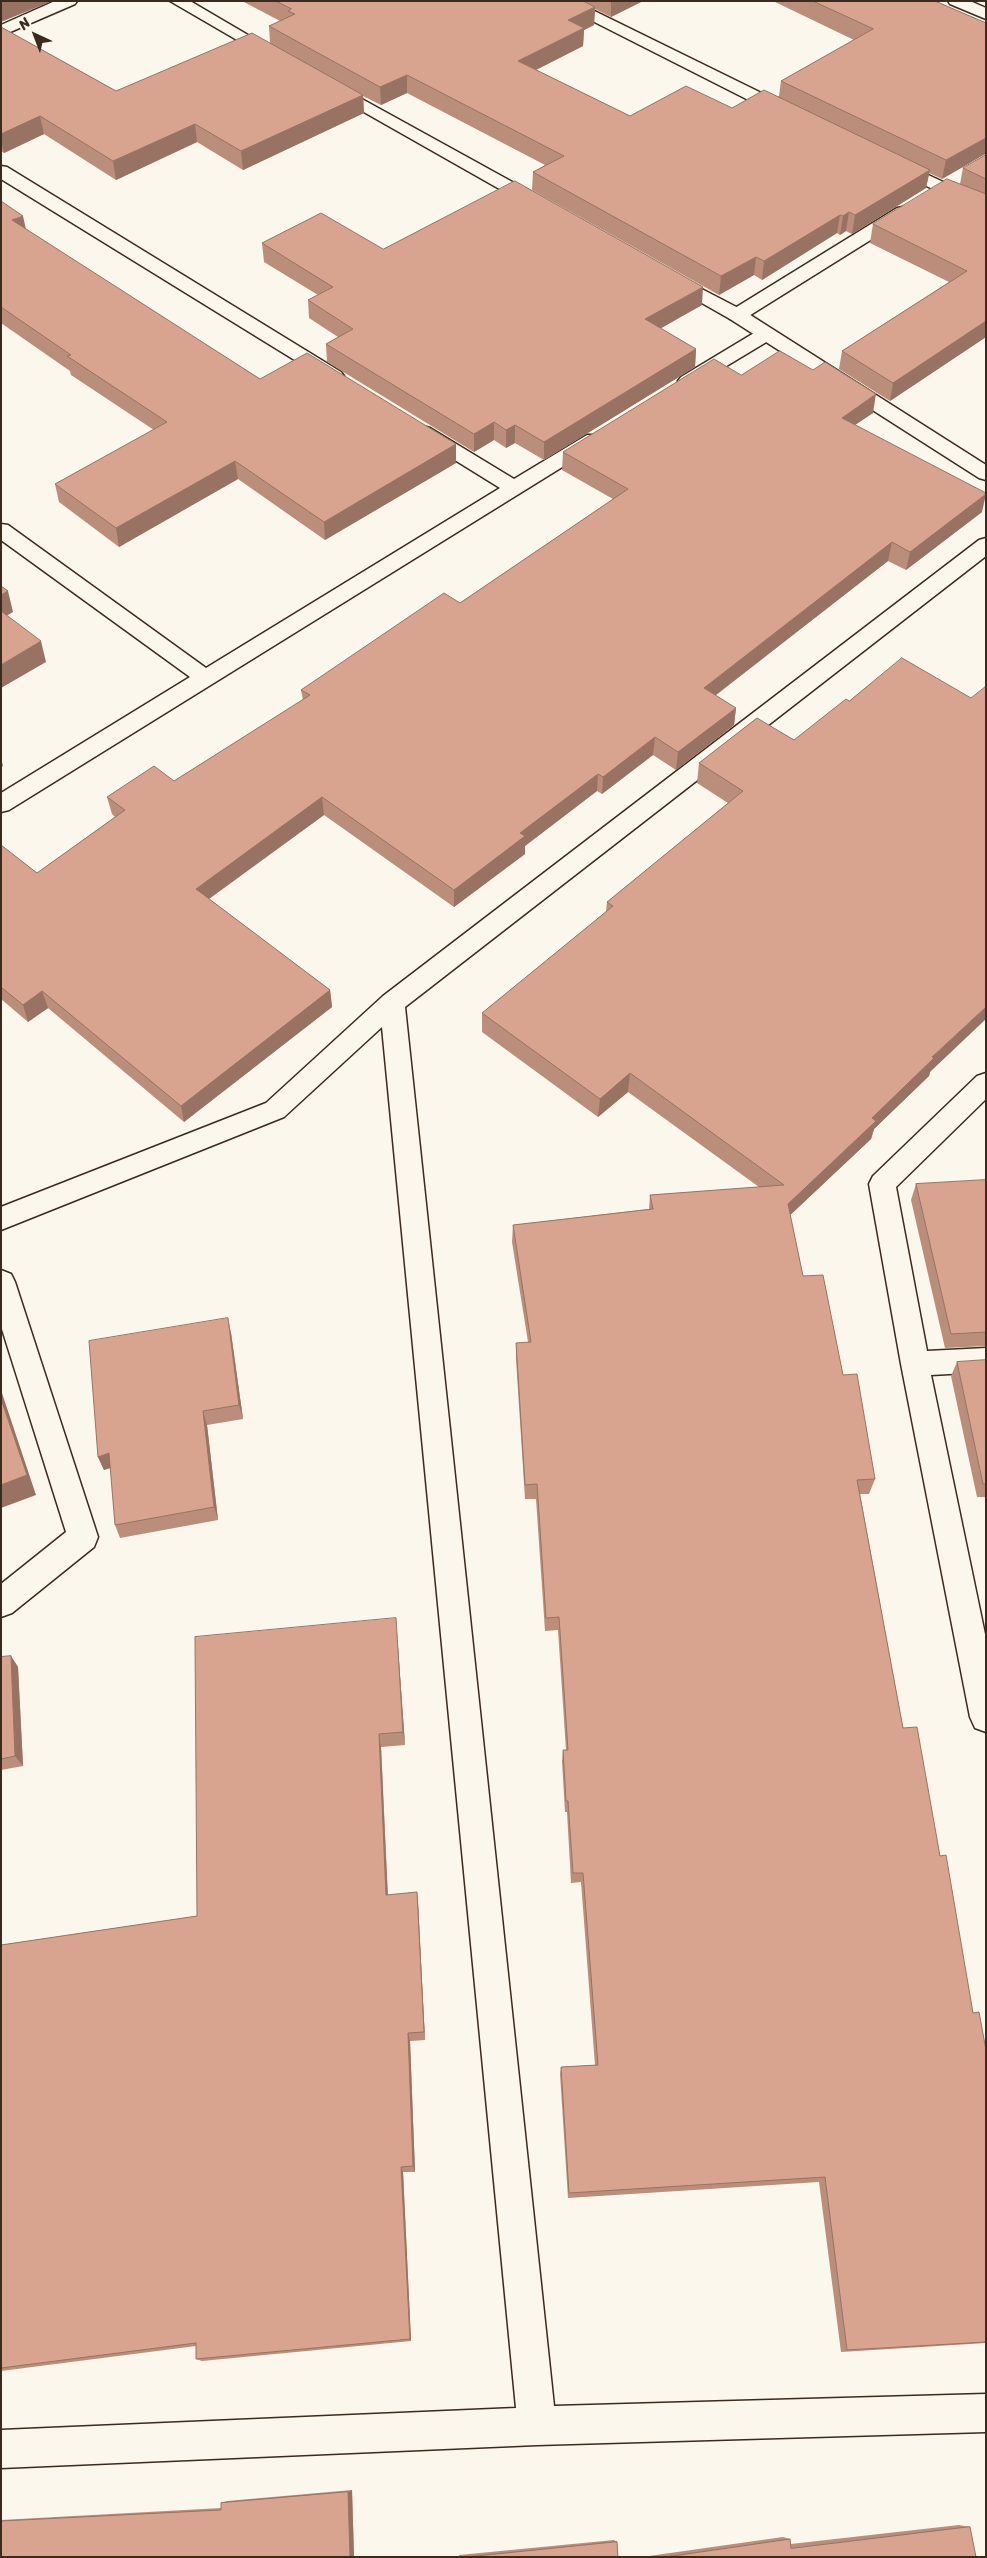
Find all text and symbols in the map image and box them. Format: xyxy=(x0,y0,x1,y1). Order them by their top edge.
north arrow xyxy=(10,10,60,60)
text: N xyxy=(12,11,36,36)

